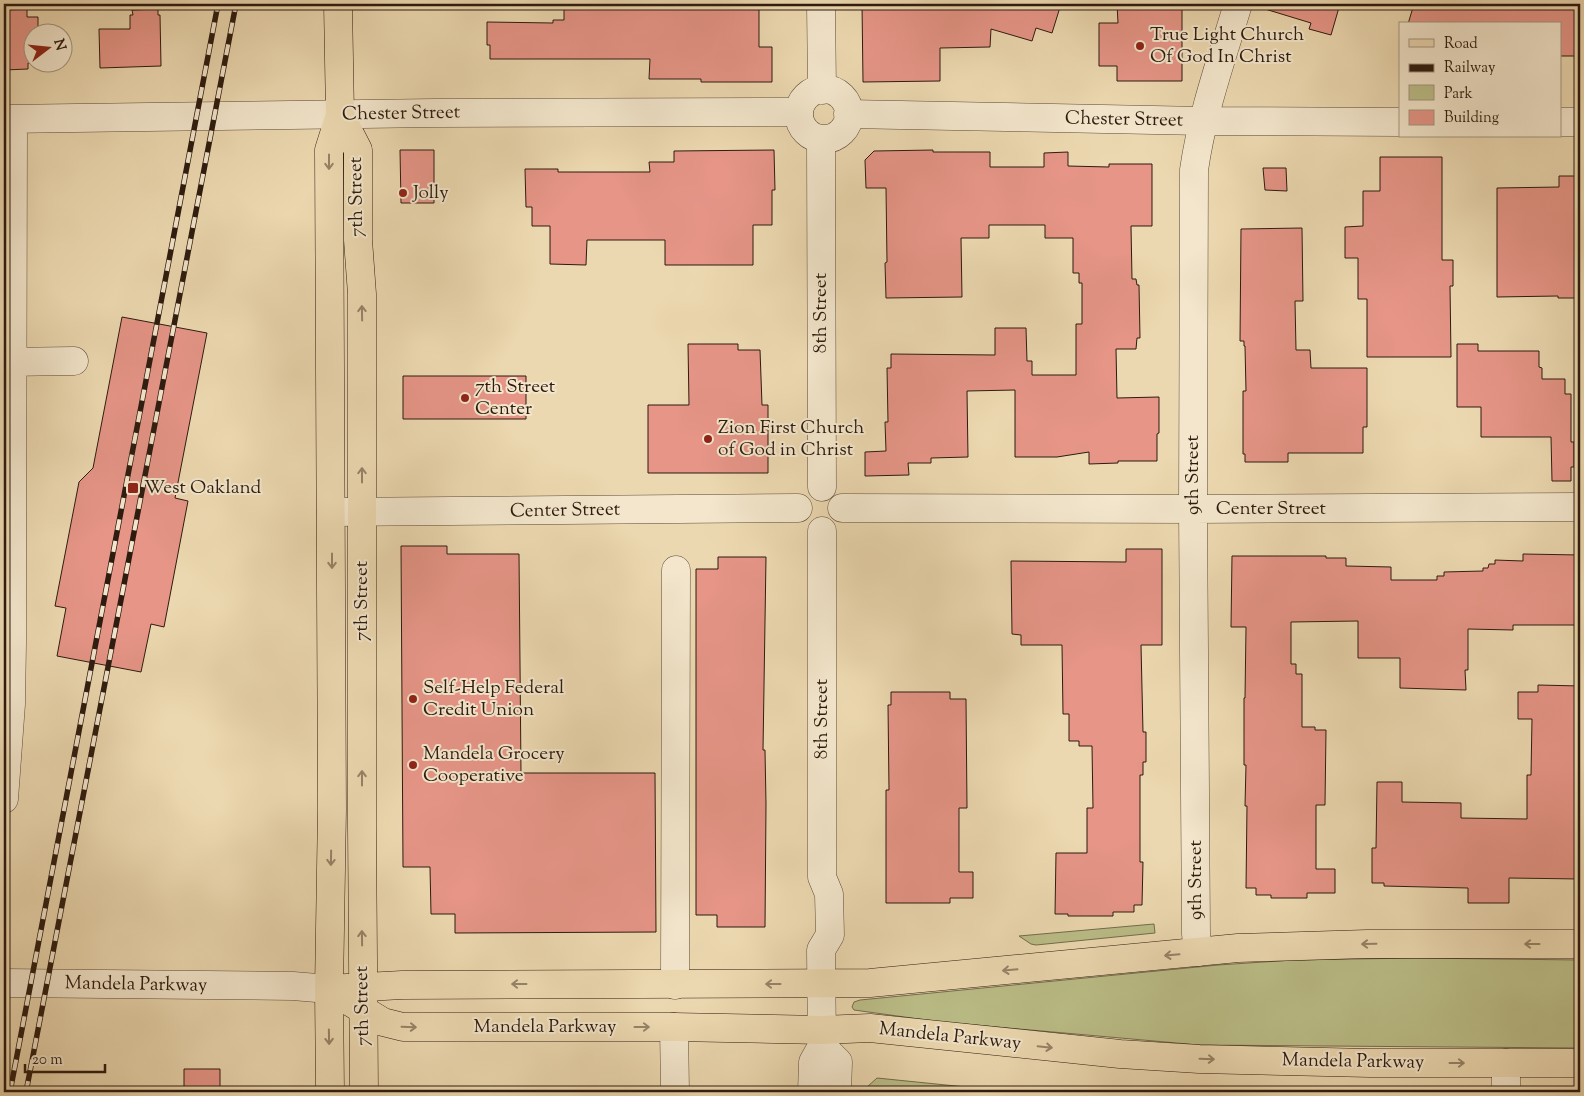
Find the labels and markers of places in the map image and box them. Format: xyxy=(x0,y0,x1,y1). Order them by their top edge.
place label: True Light Church Of God In Christ xyxy=(1150,22,1304,71)
marker: True Light Church Of God In Christ xyxy=(1134,40,1146,52)
place label: Jolly xyxy=(412,180,449,207)
marker: Jolly xyxy=(397,187,409,199)
place label: 7th Street Center xyxy=(475,374,556,423)
marker: 7th Street Center xyxy=(459,392,471,404)
place label: Zion First Church of God in Christ xyxy=(718,415,864,464)
marker: Zion First Church of God in Christ xyxy=(702,433,714,445)
place label: West Oakland xyxy=(144,475,262,502)
marker: West Oakland xyxy=(126,481,140,495)
place label: Self-Help Federal Credit Union xyxy=(423,675,564,724)
marker: Self-Help Federal Credit Union xyxy=(407,693,419,705)
place label: Mandela Grocery Cooperative xyxy=(423,741,565,790)
marker: Mandela Grocery Cooperative xyxy=(407,759,419,771)

